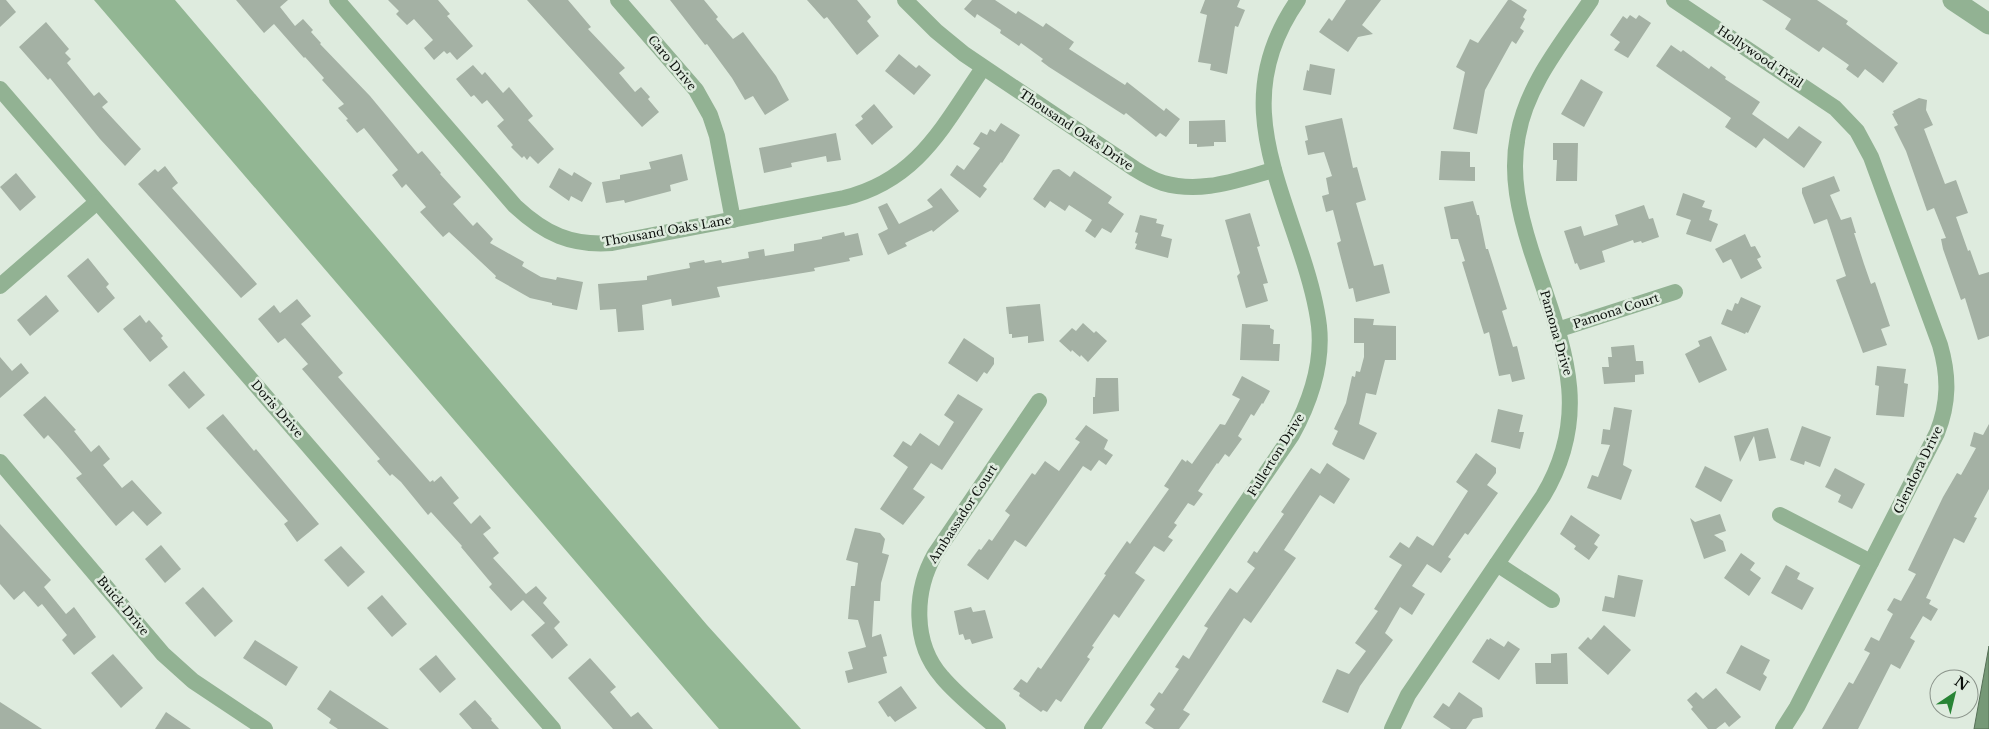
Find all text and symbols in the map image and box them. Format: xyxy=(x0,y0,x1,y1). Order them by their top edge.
street label: Hollywood Trail xyxy=(1715,22,1806,91)
street label: Caro Drive xyxy=(645,32,700,93)
street label: Thousand Oaks Drive xyxy=(1016,86,1136,173)
street label: Thousand Oaks Lane xyxy=(601,212,733,249)
street label: Pamona Drive xyxy=(1537,288,1576,377)
street label: Pamona Court xyxy=(1571,289,1661,331)
street label: Doris Drive xyxy=(248,377,307,441)
street label: Fullerton Drive xyxy=(1244,410,1307,499)
street label: Glendora Drive xyxy=(1890,424,1945,516)
street label: Ambassador Court xyxy=(924,461,1000,567)
street label: Buick Drive xyxy=(94,573,153,638)
north arrow xyxy=(1929,669,1979,719)
text: N xyxy=(1951,672,1972,695)

